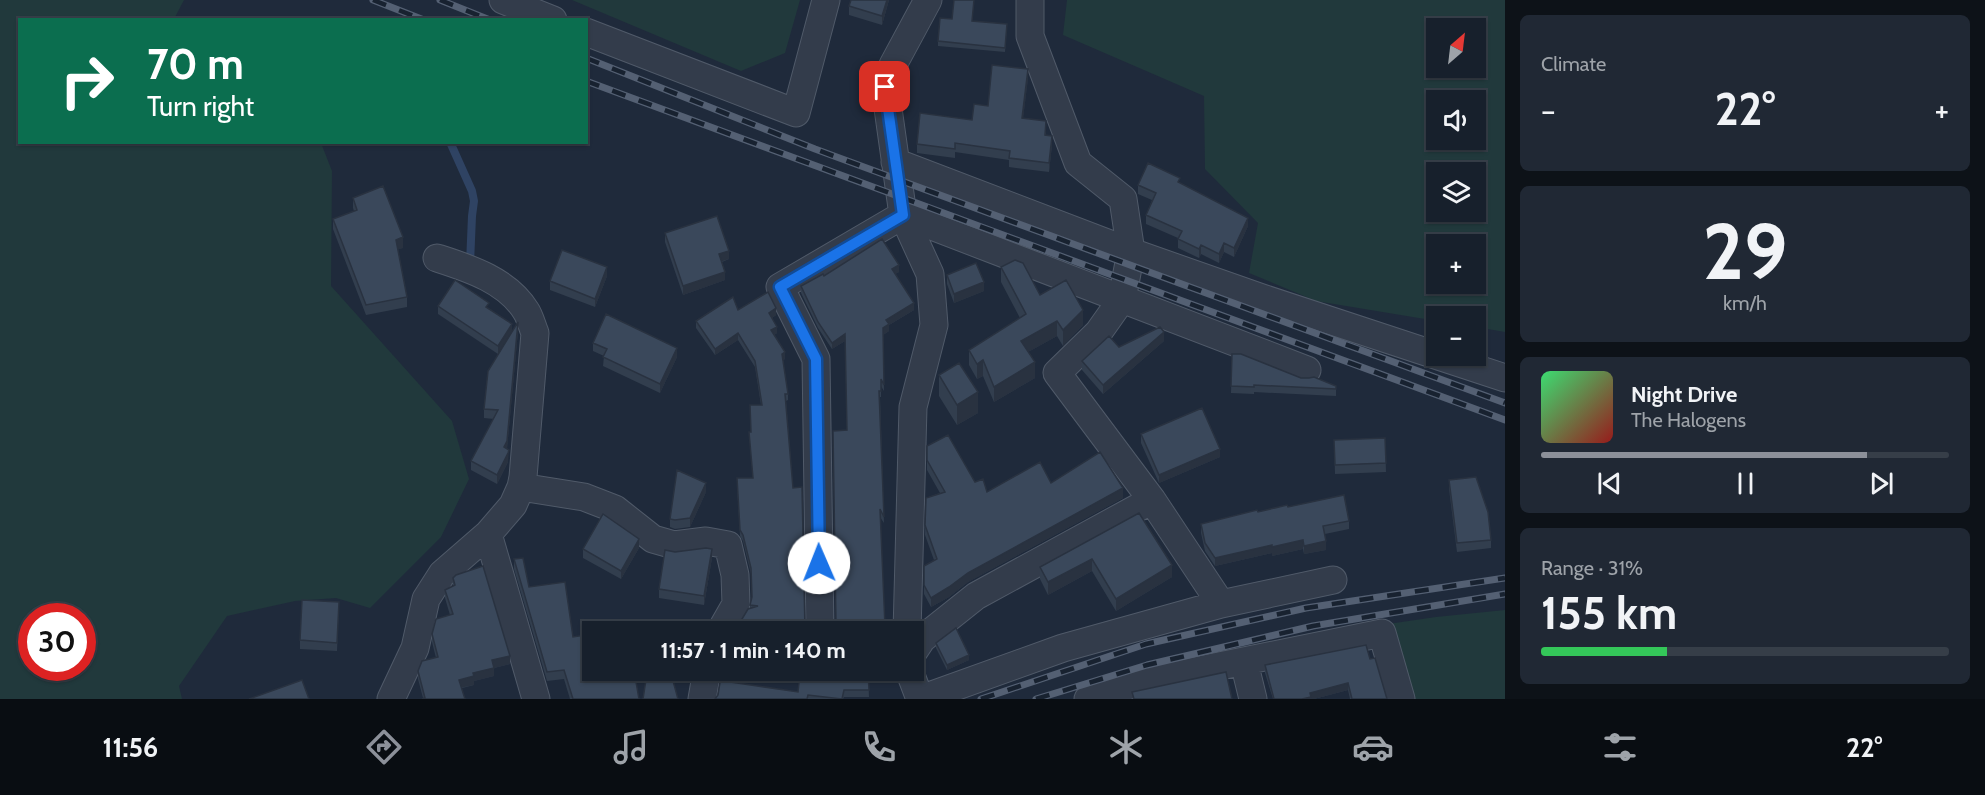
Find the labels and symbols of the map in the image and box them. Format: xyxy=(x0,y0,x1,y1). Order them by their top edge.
north arrow xyxy=(1426,18,1486,78)
pin xyxy=(859,61,910,112)
position arrow xyxy=(787,531,851,595)
speed limit sign: 30 xyxy=(18,603,96,681)

